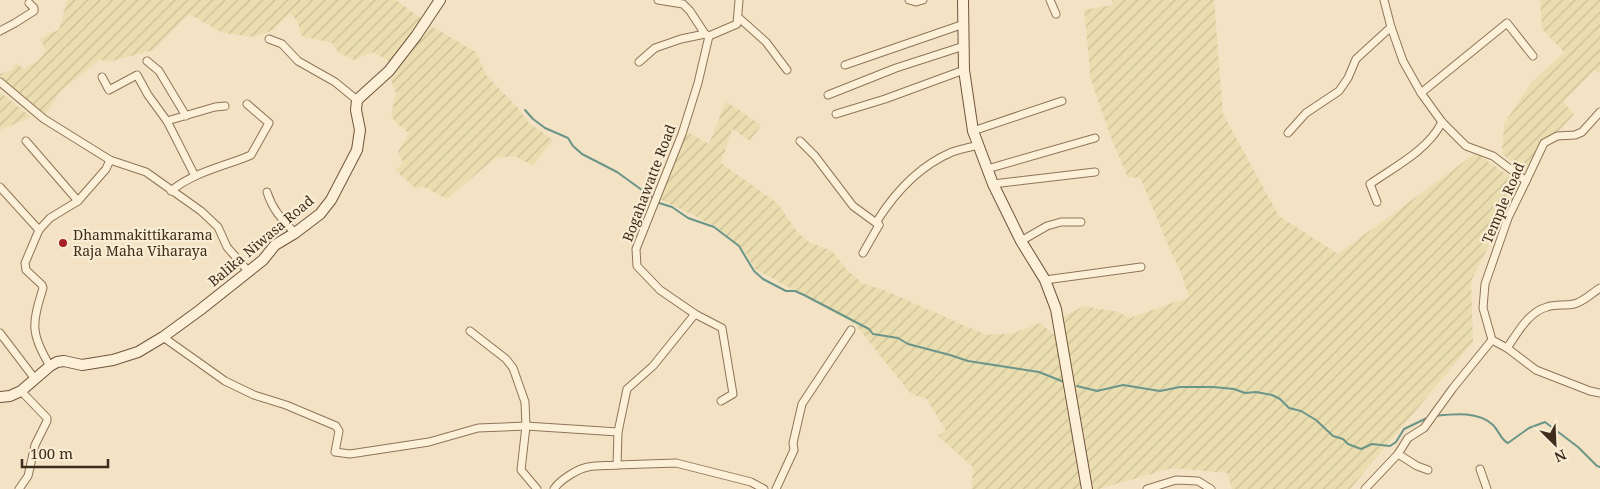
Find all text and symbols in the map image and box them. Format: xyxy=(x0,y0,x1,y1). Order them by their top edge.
street label: Bogahawatte Road xyxy=(617,121,680,244)
street label: Temple Road xyxy=(1477,159,1528,246)
street label: Balika Niwasa Road xyxy=(204,191,318,290)
place label: Dhammakittikarama Raja Maha Viharaya xyxy=(73,225,213,260)
marker: Dhammakittikarama Raja Maha Viharaya xyxy=(57,237,69,249)
north arrow xyxy=(1530,419,1580,469)
scale bar xyxy=(22,436,109,468)
text: 100 m xyxy=(30,443,73,463)
text: N xyxy=(1552,445,1569,467)

